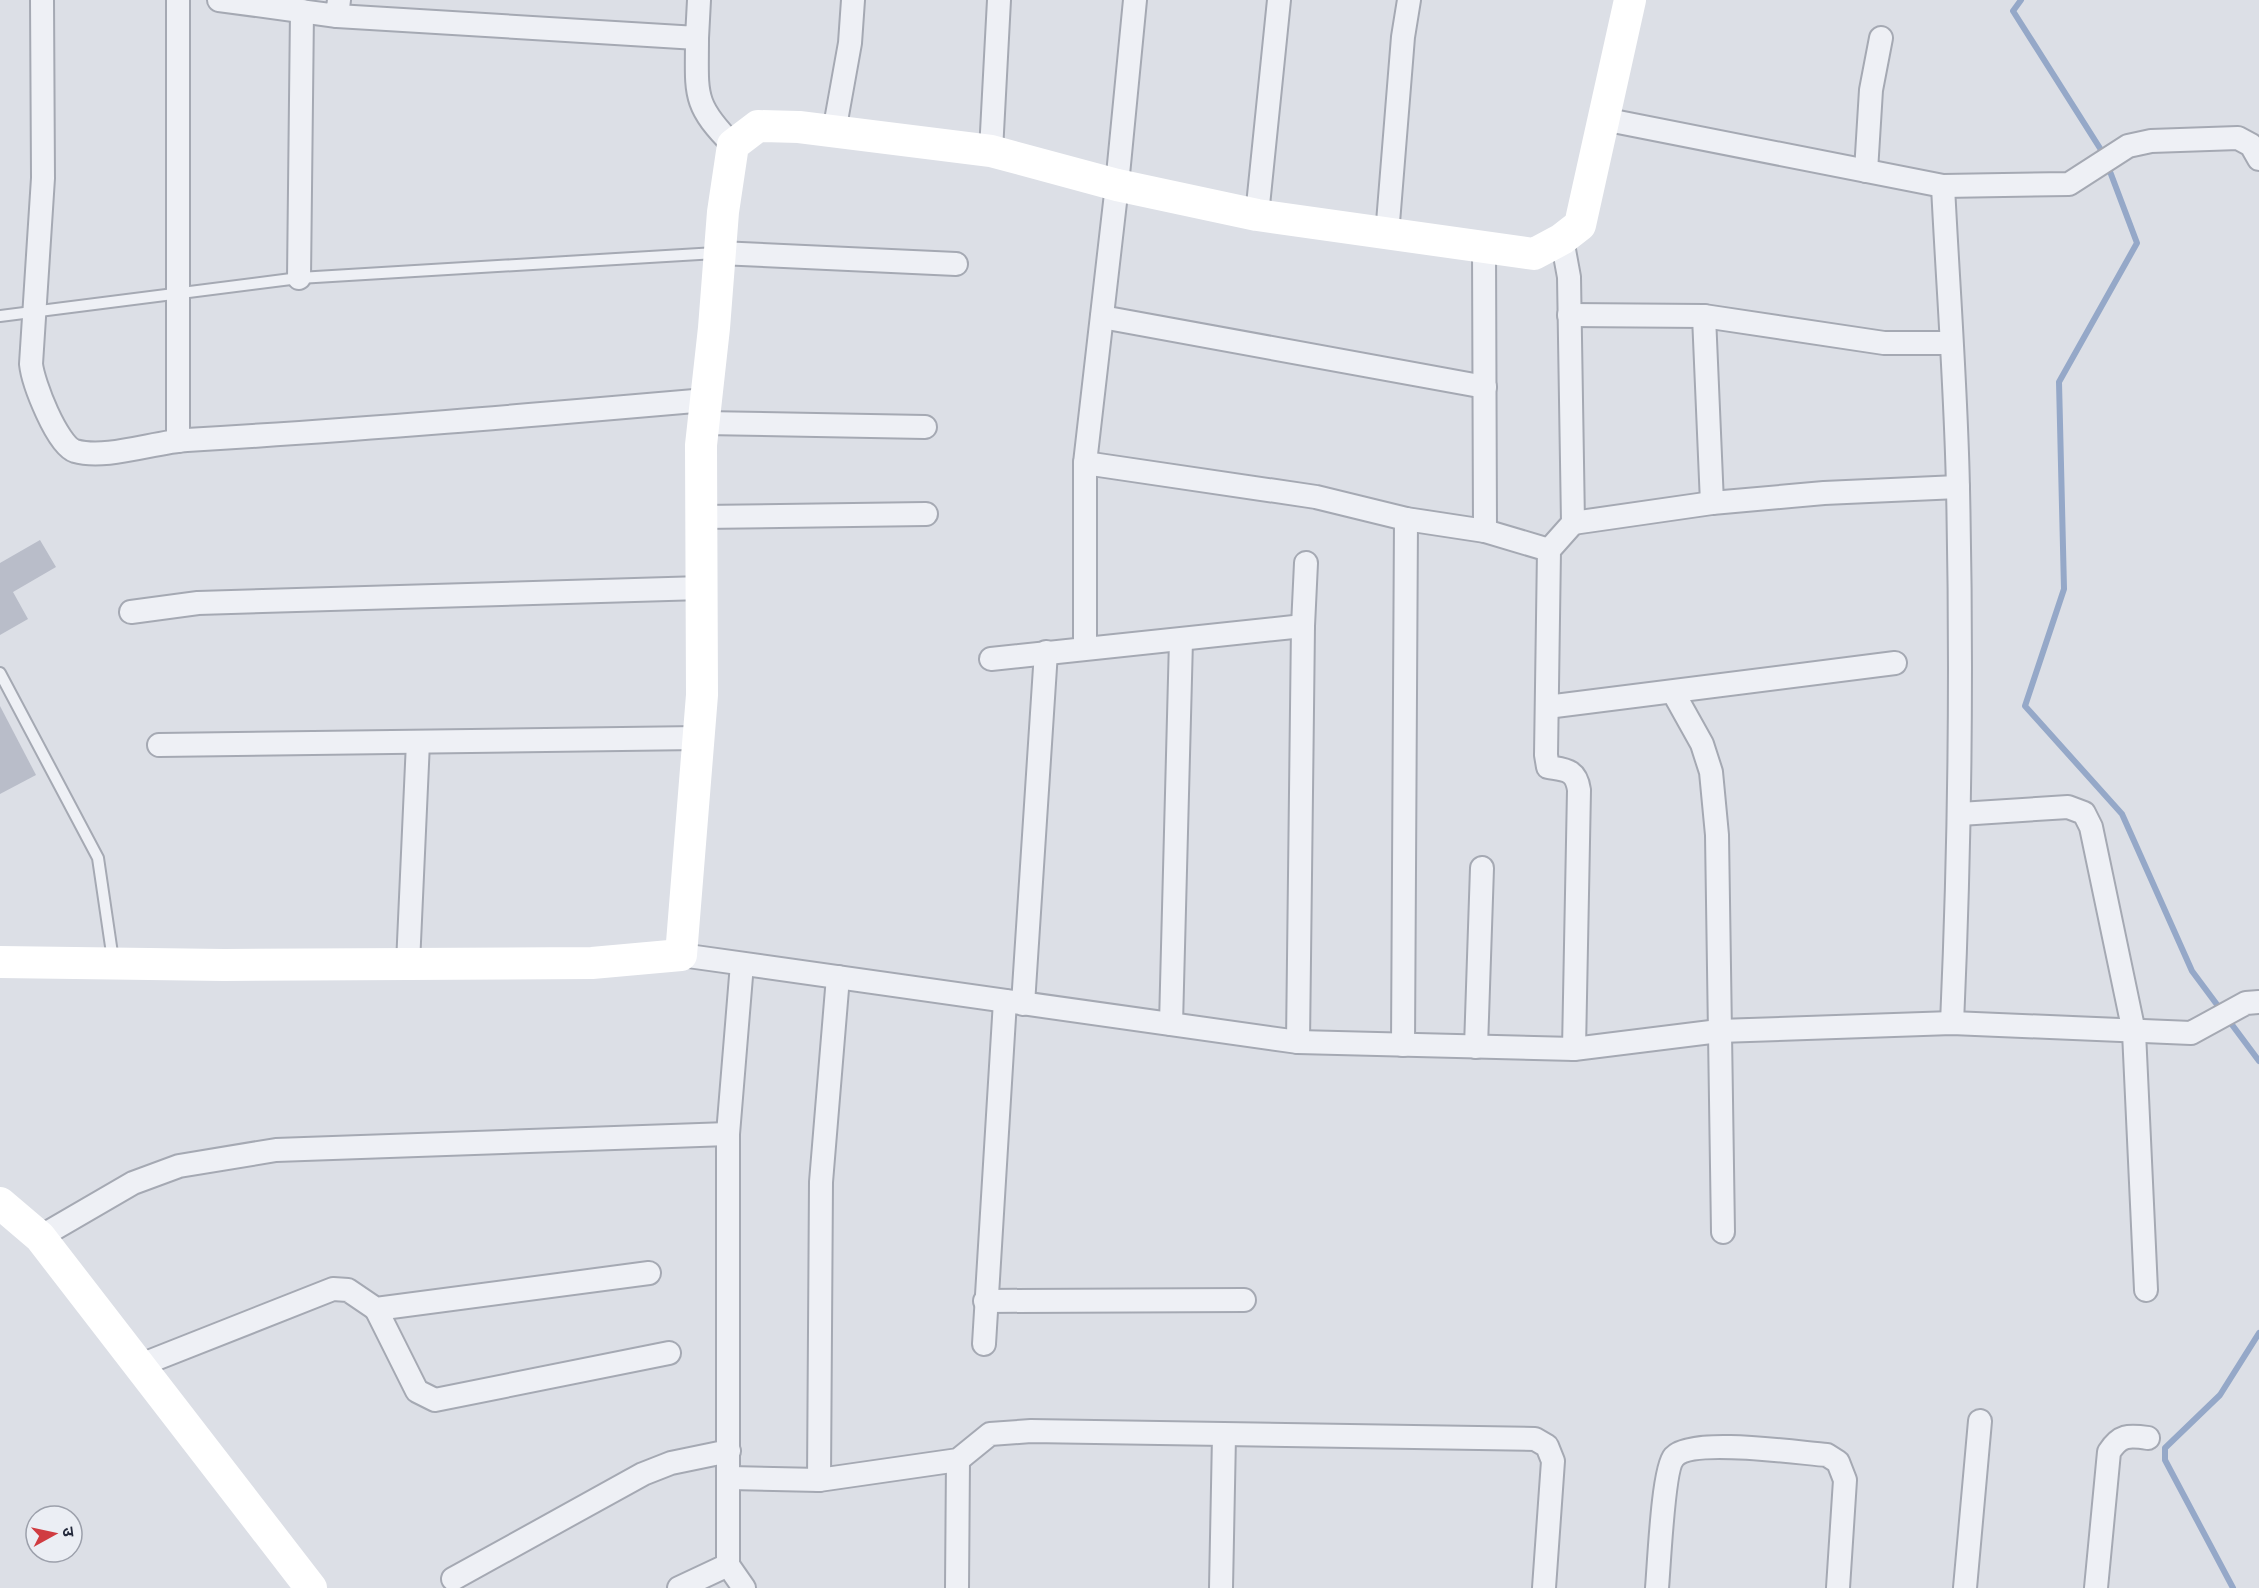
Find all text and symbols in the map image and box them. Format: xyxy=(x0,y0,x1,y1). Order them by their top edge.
north arrow xyxy=(24,1504,84,1564)
text: उ xyxy=(58,1526,79,1539)

